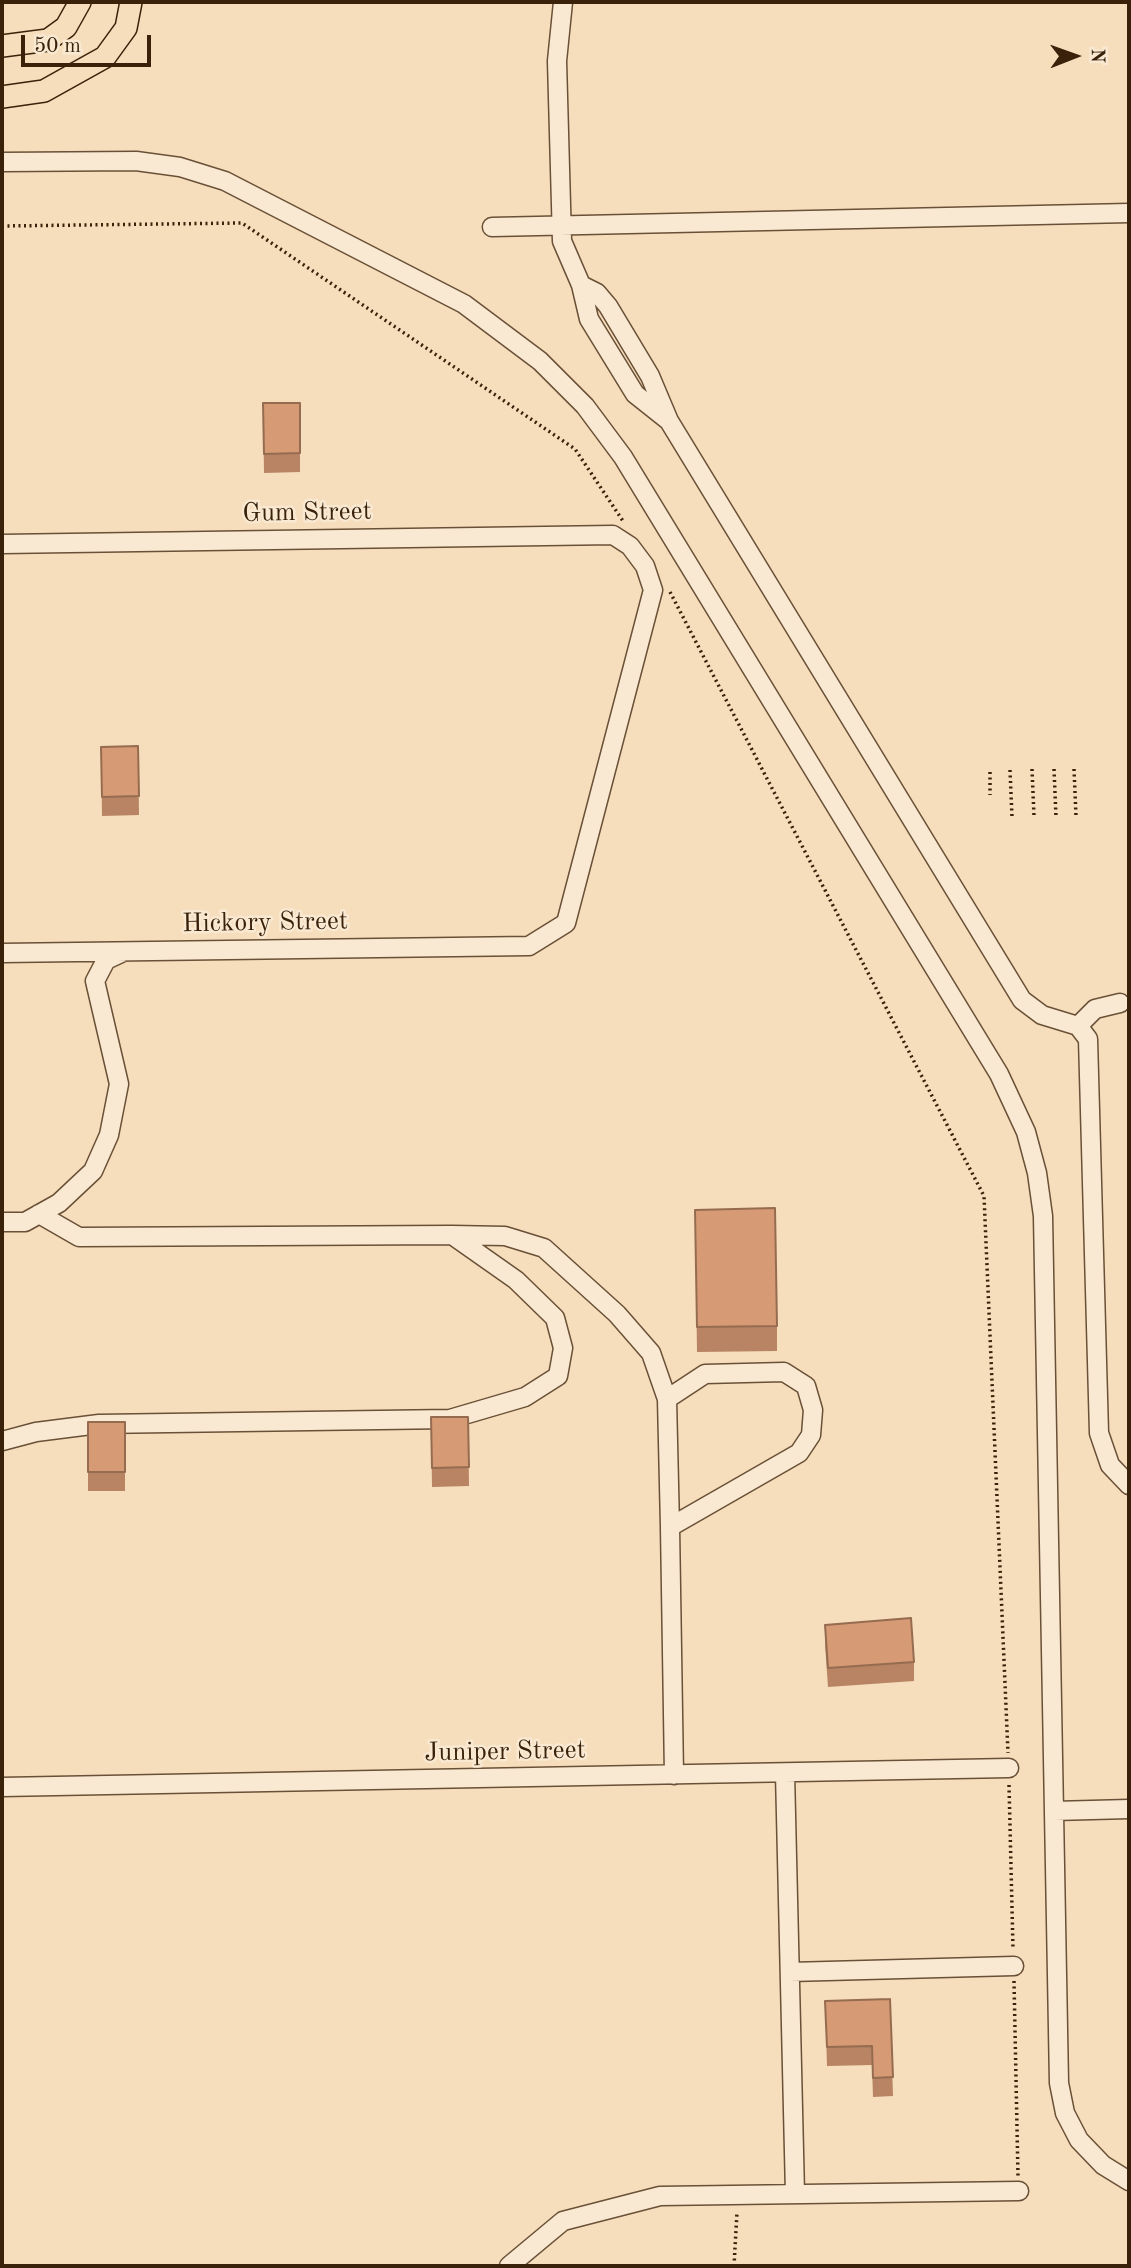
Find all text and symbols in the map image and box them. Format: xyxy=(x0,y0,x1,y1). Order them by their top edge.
scale bar xyxy=(24,21,154,65)
north arrow xyxy=(1040,21,1110,91)
text: 50 m xyxy=(34,36,81,57)
text: N xyxy=(1087,48,1106,63)
street label: Gum Street xyxy=(242,496,372,530)
street label: Hickory Street xyxy=(182,906,348,940)
street label: Juniper Street xyxy=(424,1735,586,1769)

